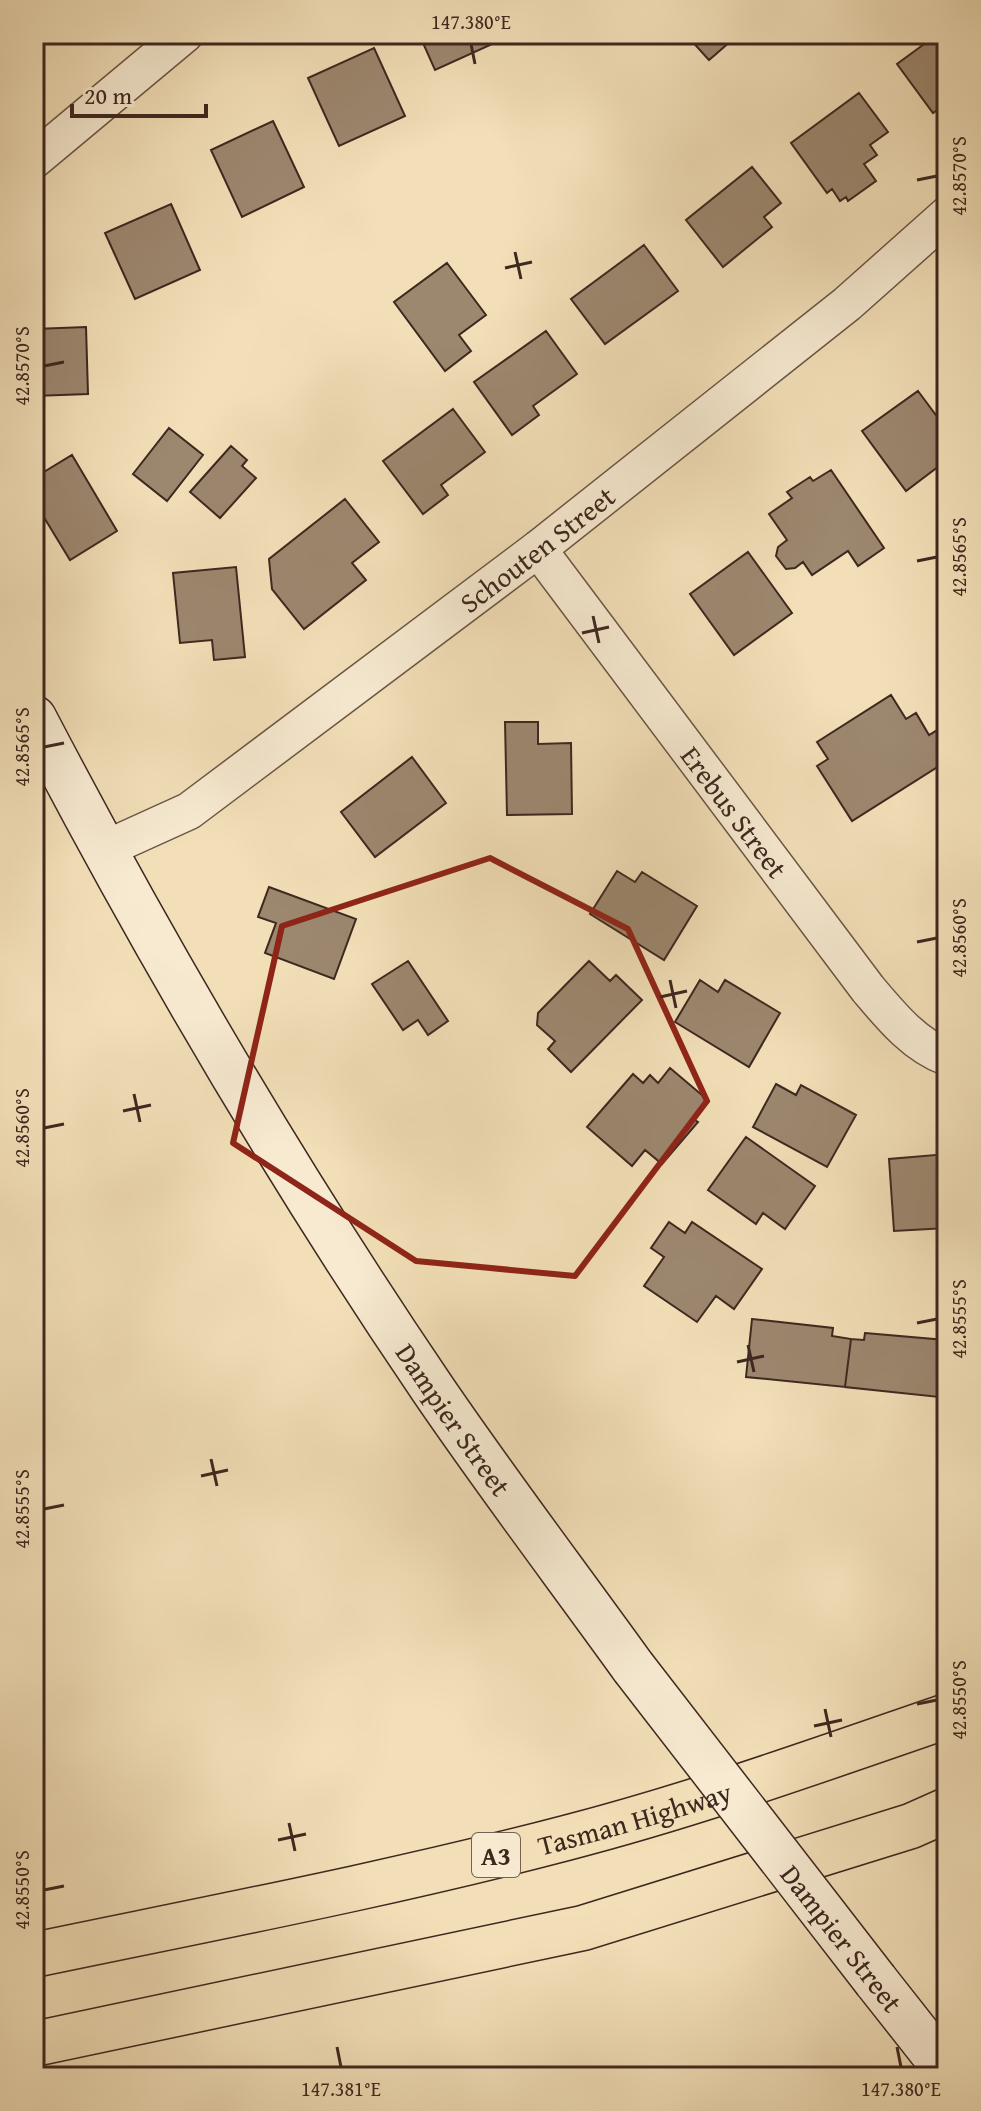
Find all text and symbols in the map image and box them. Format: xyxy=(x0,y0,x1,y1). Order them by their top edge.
text: 147.380°E xyxy=(431,7,511,36)
scale bar xyxy=(72,68,206,118)
text: 20 m xyxy=(84,78,132,113)
text: 42.8570°S xyxy=(944,136,973,216)
text: 42.8570°S xyxy=(7,326,36,406)
street label: Schouten Street xyxy=(450,475,623,622)
text: 42.8565°S xyxy=(944,517,973,597)
text: 42.8565°S xyxy=(7,707,36,787)
street label: Erebus Street xyxy=(672,737,798,886)
text: 42.8560°S xyxy=(944,898,973,978)
text: 42.8560°S xyxy=(7,1088,36,1168)
text: 42.8555°S xyxy=(944,1279,973,1359)
street label: Dampier Street xyxy=(387,1335,522,1504)
text: 42.8555°S xyxy=(7,1469,36,1549)
text: 42.8550°S xyxy=(944,1660,973,1740)
street label: Tasman Highway xyxy=(533,1770,736,1865)
road number: A3 xyxy=(472,1833,520,1877)
text: 42.8550°S xyxy=(7,1850,36,1930)
street label: Dampier Street xyxy=(771,1855,913,2021)
text: 147.381°E xyxy=(301,2074,381,2103)
text: 147.380°E xyxy=(861,2074,941,2103)

